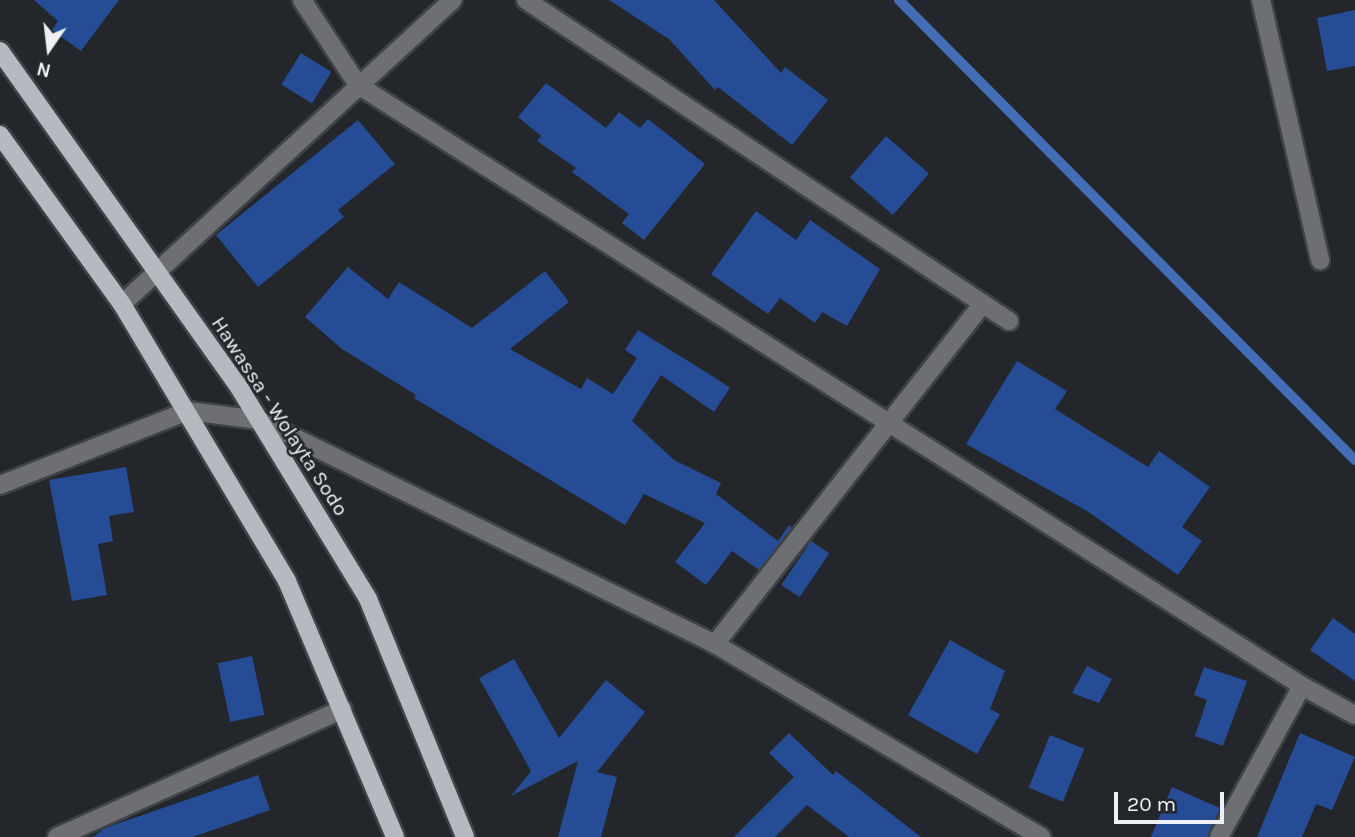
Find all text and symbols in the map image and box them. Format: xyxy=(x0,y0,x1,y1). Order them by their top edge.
north arrow xyxy=(14,14,84,84)
text: N xyxy=(35,57,53,82)
street label: Hawassa - Wolayta Sodo xyxy=(206,312,354,520)
scale bar xyxy=(1117,778,1227,822)
text: 20 m xyxy=(1127,792,1176,816)

